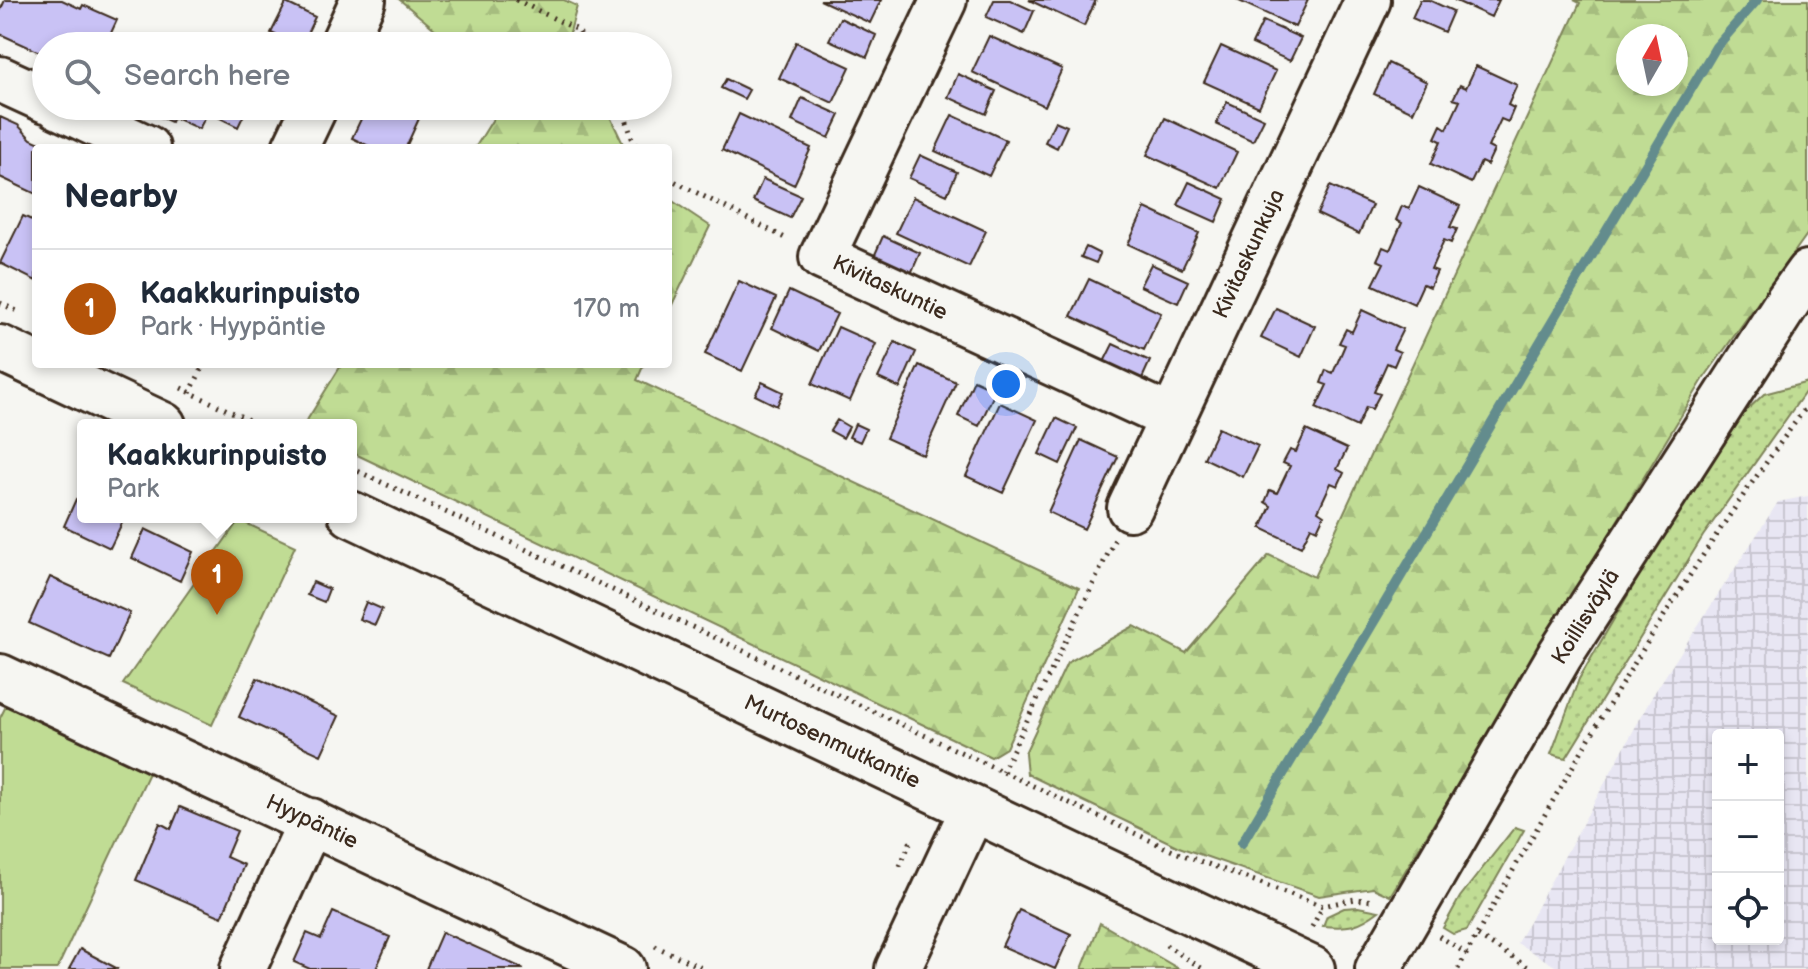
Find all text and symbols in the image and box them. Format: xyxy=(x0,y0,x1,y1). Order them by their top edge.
north arrow xyxy=(1616,24,1688,96)
search box xyxy=(32,32,672,120)
icon: search xyxy=(60,54,104,98)
text: Search here xyxy=(124,58,290,94)
text: Nearby xyxy=(64,176,178,217)
street label: Kivitaskunkuja xyxy=(1207,185,1291,323)
street label: Kivitaskuntie xyxy=(828,250,952,326)
text: Kaakkurinpuisto xyxy=(140,276,360,312)
text: 1 xyxy=(85,294,95,325)
text: 170 m xyxy=(573,294,640,325)
text: Park · Hyypäntie xyxy=(140,312,326,343)
your location xyxy=(986,364,1026,404)
popup xyxy=(77,419,357,523)
text: Kaakkurinpuisto xyxy=(107,438,327,474)
text: Park xyxy=(107,474,159,505)
pin: 1 xyxy=(191,549,243,615)
street label: Koillisväylä xyxy=(1546,564,1626,670)
street label: Murtosenmutkantie xyxy=(739,689,925,795)
map controls xyxy=(1712,729,1784,945)
button: + xyxy=(1712,729,1784,801)
street label: Hyypäntie xyxy=(262,789,362,855)
button: − xyxy=(1712,801,1784,873)
button: locate xyxy=(1712,873,1784,945)

